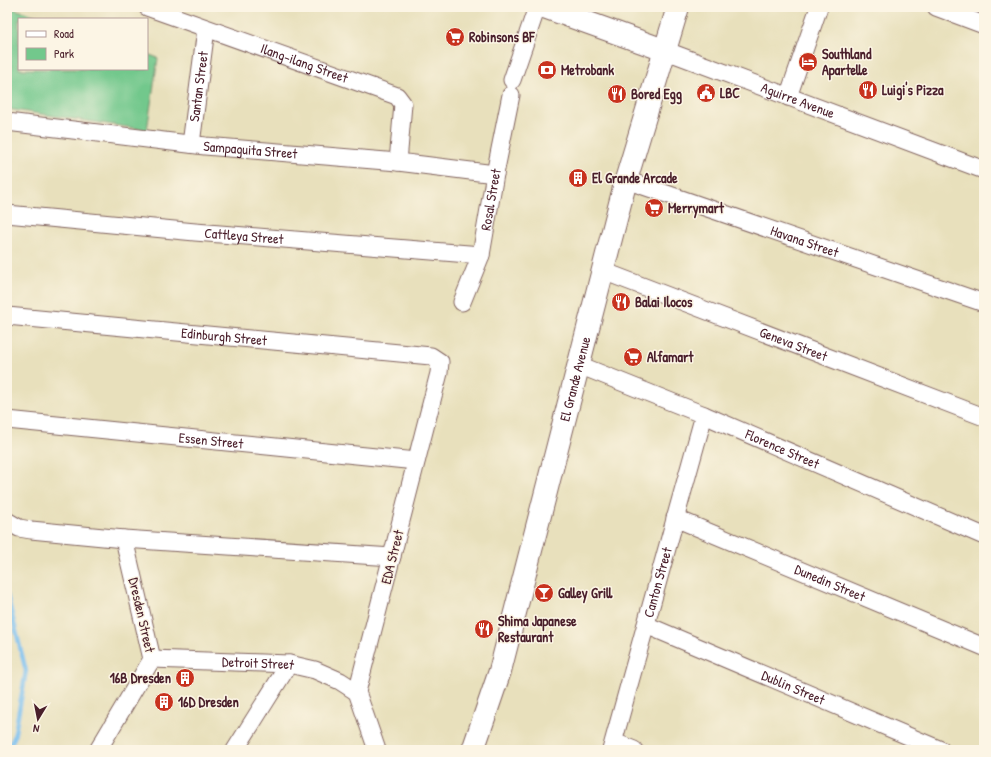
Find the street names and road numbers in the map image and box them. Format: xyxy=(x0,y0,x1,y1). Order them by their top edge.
street label: Ilang-ilang Street xyxy=(258,38,351,87)
street label: Santan Street xyxy=(184,50,212,123)
street label: Aguirre Avenue xyxy=(759,77,838,122)
street label: Sampaguita Street xyxy=(203,136,298,163)
street label: Rosal Street xyxy=(475,167,505,232)
street label: Havana Street xyxy=(768,220,842,261)
street label: Cattleya Street xyxy=(204,223,285,248)
street label: Edinburgh Street xyxy=(180,322,268,349)
street label: Geneva Street xyxy=(757,322,830,365)
street label: El Grande Avenue xyxy=(554,334,595,423)
street label: Florence Street xyxy=(742,424,823,473)
street label: Essen Street xyxy=(178,427,244,453)
street label: EDA Street xyxy=(376,527,407,586)
street label: Canton Street xyxy=(638,545,676,620)
street label: Dunedin Street xyxy=(792,559,869,606)
street label: Dresden Street xyxy=(125,576,160,654)
street label: Detroit Street xyxy=(222,652,296,674)
street label: Dublin Street xyxy=(759,665,828,709)

